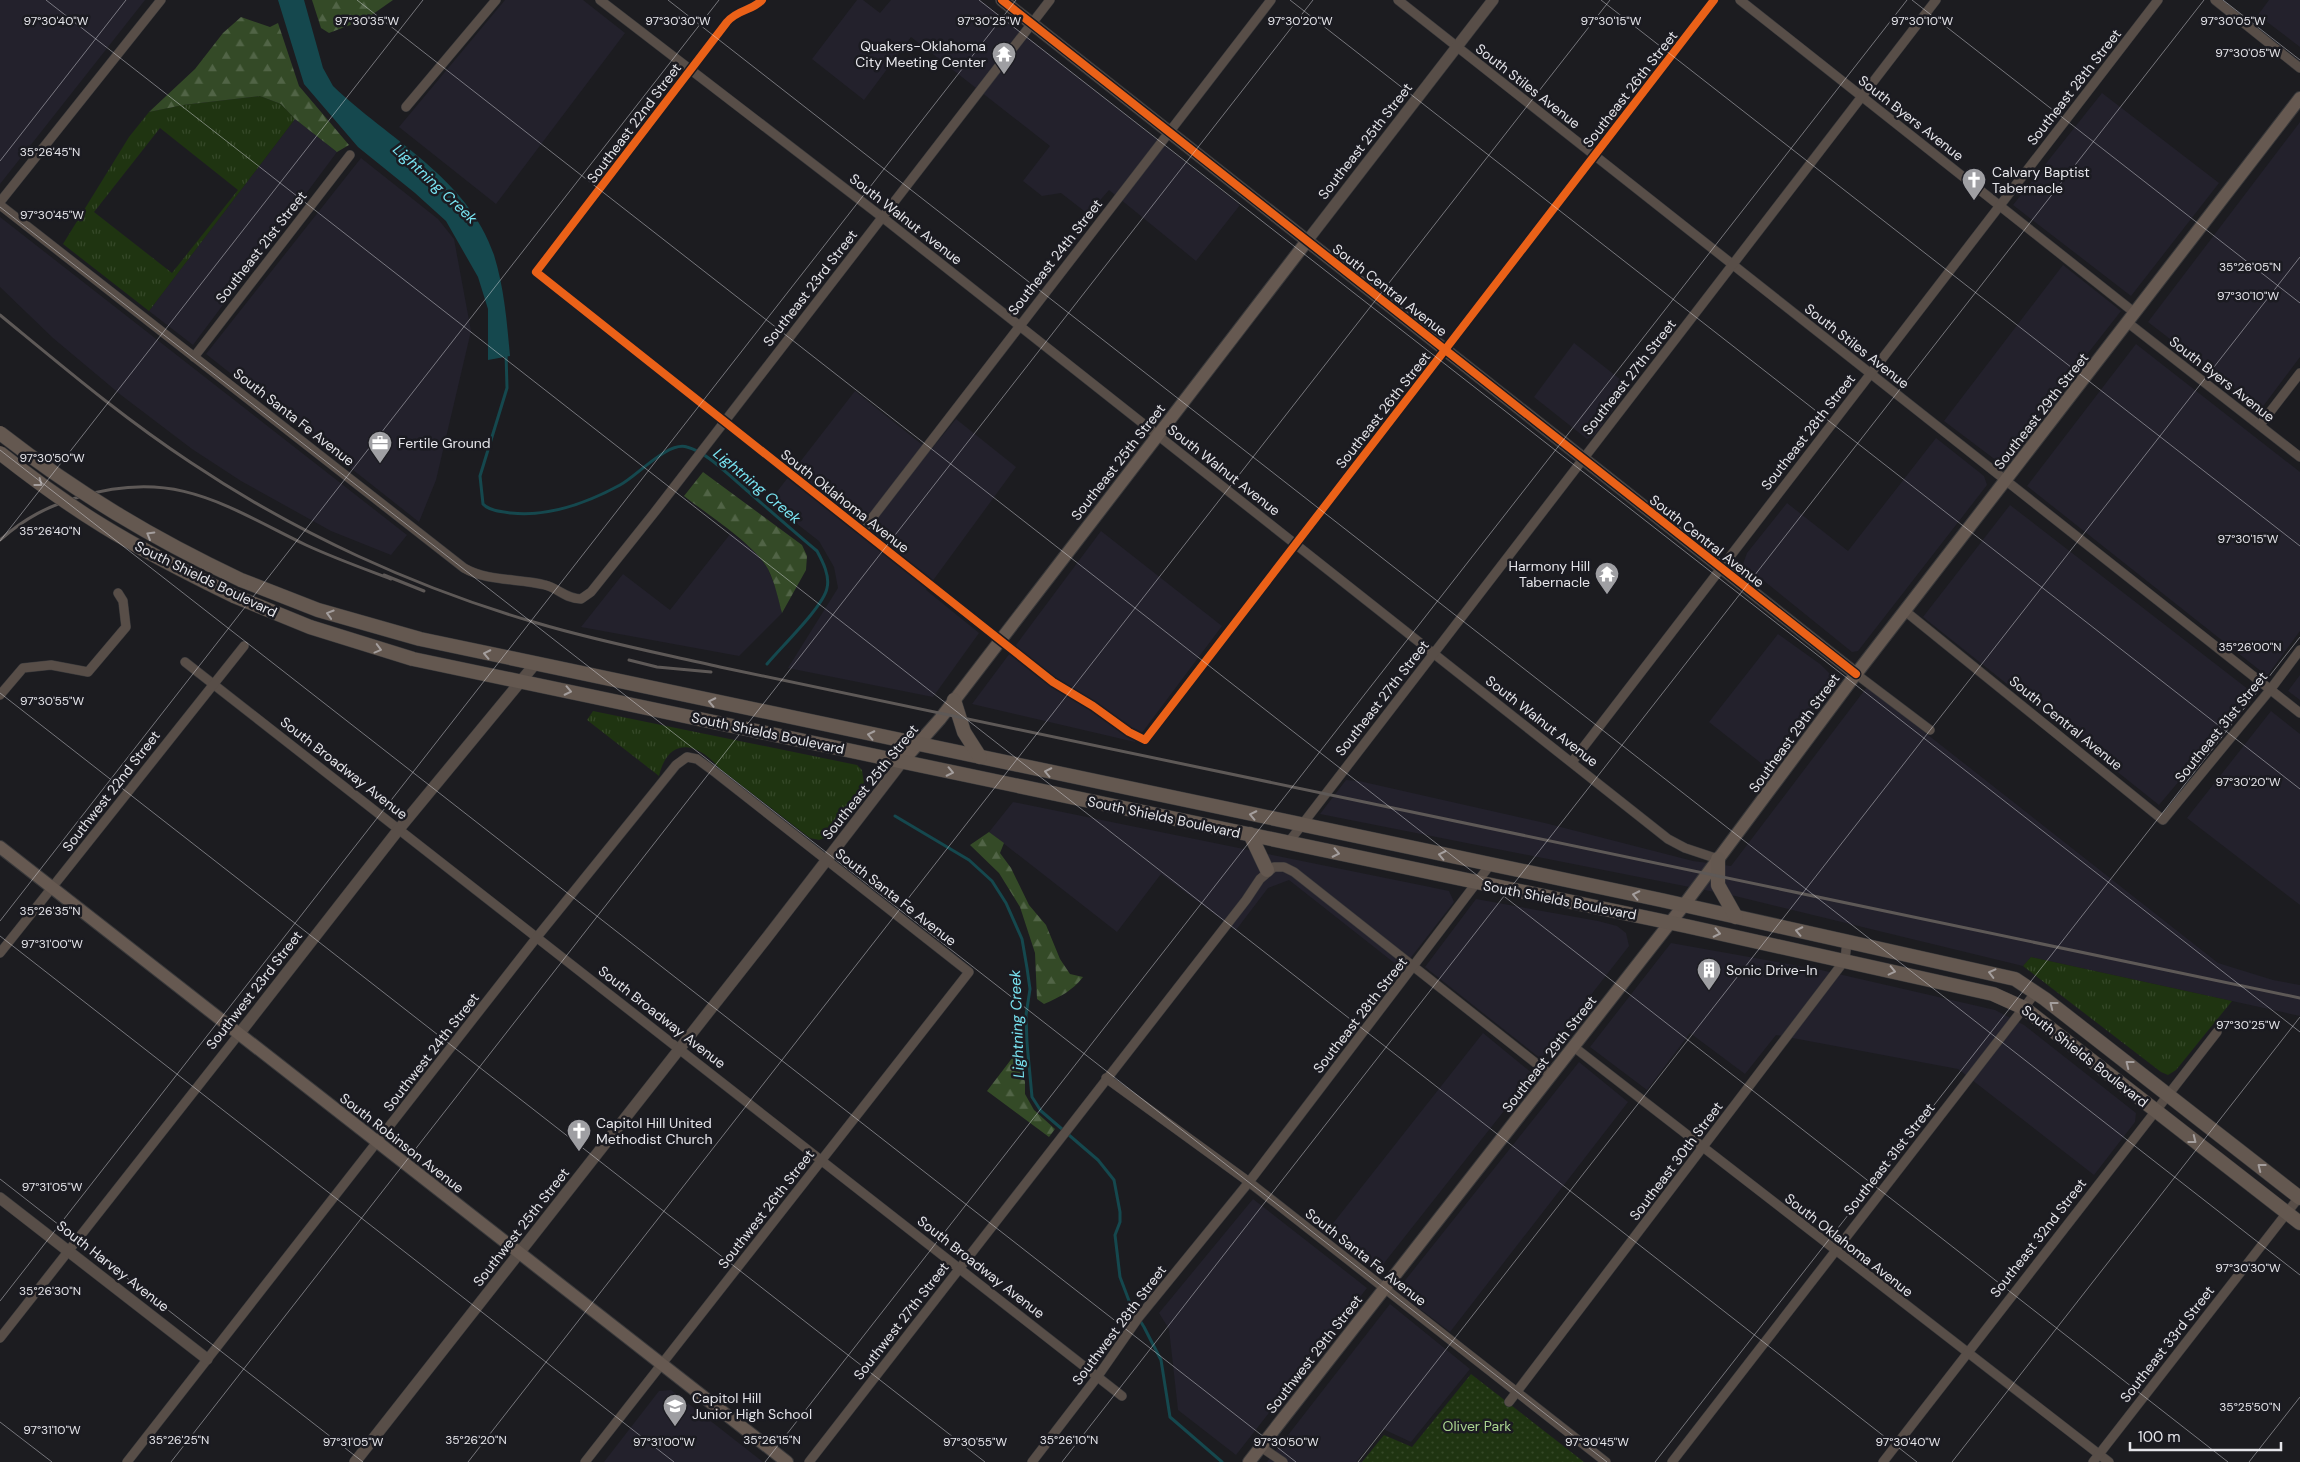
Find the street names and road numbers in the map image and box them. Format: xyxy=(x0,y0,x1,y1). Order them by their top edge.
street label: Southeast 28th Street xyxy=(2023,25,2125,149)
street label: Southeast 26th Street xyxy=(1579,27,1681,151)
street label: South Stiles Avenue xyxy=(1472,39,1584,133)
street label: Southeast 22nd Street xyxy=(583,59,685,187)
street label: South Byers Avenue xyxy=(1855,71,1967,165)
street label: Southeast 25th Street xyxy=(1314,79,1416,203)
street label: South Walnut Avenue xyxy=(846,169,966,269)
street label: Southeast 21st Street xyxy=(212,187,310,307)
street label: Southeast 24th Street xyxy=(1004,195,1106,319)
street label: Southeast 23rd Street xyxy=(759,226,861,350)
street label: South Central Avenue xyxy=(1329,240,1451,340)
street label: South Stiles Avenue xyxy=(1801,299,1913,393)
street label: Southeast 27th Street xyxy=(1578,316,1680,438)
street label: South Byers Avenue xyxy=(2166,332,2278,426)
street label: Southeast 26th Street xyxy=(1332,348,1434,472)
street label: Southeast 29th Street xyxy=(1990,349,2092,473)
street label: South Santa Fe Avenue xyxy=(230,364,358,470)
street label: Southeast 28th Street xyxy=(1757,370,1859,494)
street label: Southeast 25th Street xyxy=(1067,400,1169,524)
street label: South Walnut Avenue xyxy=(1164,420,1284,520)
street label: South Oklahoma Avenue xyxy=(777,445,913,557)
street label: South Central Avenue xyxy=(1646,491,1768,591)
street label: South Shields Boulevard xyxy=(132,537,280,621)
street label: Southeast 27th Street xyxy=(1331,637,1433,759)
street label: Southeast 31st Street xyxy=(2171,668,2271,786)
street label: Southeast 29th Street xyxy=(1745,670,1843,796)
street label: South Walnut Avenue xyxy=(1482,671,1602,771)
street label: South Central Avenue xyxy=(2006,672,2126,774)
street label: South Shields Boulevard xyxy=(690,708,846,758)
street label: South Broadway Avenue xyxy=(277,713,411,823)
street label: Southeast 25th Street xyxy=(818,721,922,843)
street label: Southwest 22nd Street xyxy=(58,727,164,855)
street label: South Shields Boulevard xyxy=(1086,792,1242,842)
street label: South Santa Fe Avenue xyxy=(832,844,960,950)
street label: South Shields Boulevard xyxy=(1482,876,1638,924)
street label: Southwest 23rd Street xyxy=(202,927,306,1053)
street label: Southeast 28th Street xyxy=(1309,953,1411,1077)
street label: South Broadway Avenue xyxy=(595,962,729,1072)
street label: Southwest 24th Street xyxy=(379,989,483,1115)
street label: Southeast 29th Street xyxy=(1498,992,1600,1116)
street label: South Shields Boulevard xyxy=(2018,1001,2152,1111)
street label: South Robinson Avenue xyxy=(336,1089,468,1197)
street label: Southeast 30th Street xyxy=(1625,1098,1727,1224)
street label: Southeast 31st Street xyxy=(1840,1099,1938,1219)
street label: Southwest 26th Street xyxy=(714,1146,818,1272)
street label: Southwest 25th Street xyxy=(469,1164,573,1290)
street label: Southeast 32nd Street xyxy=(1986,1175,2090,1301)
street label: South Oklahoma Avenue xyxy=(1781,1189,1917,1301)
street label: South Santa Fe Avenue xyxy=(1302,1204,1430,1310)
street label: South Broadway Avenue xyxy=(914,1212,1048,1322)
street label: South Harvey Avenue xyxy=(53,1216,173,1316)
street label: Southwest 27th Street xyxy=(849,1259,953,1383)
street label: Southwest 28th Street xyxy=(1068,1261,1170,1389)
street label: Southeast 33rd Street xyxy=(2116,1282,2218,1406)
street label: Southwest 29th Street xyxy=(1262,1291,1366,1417)

